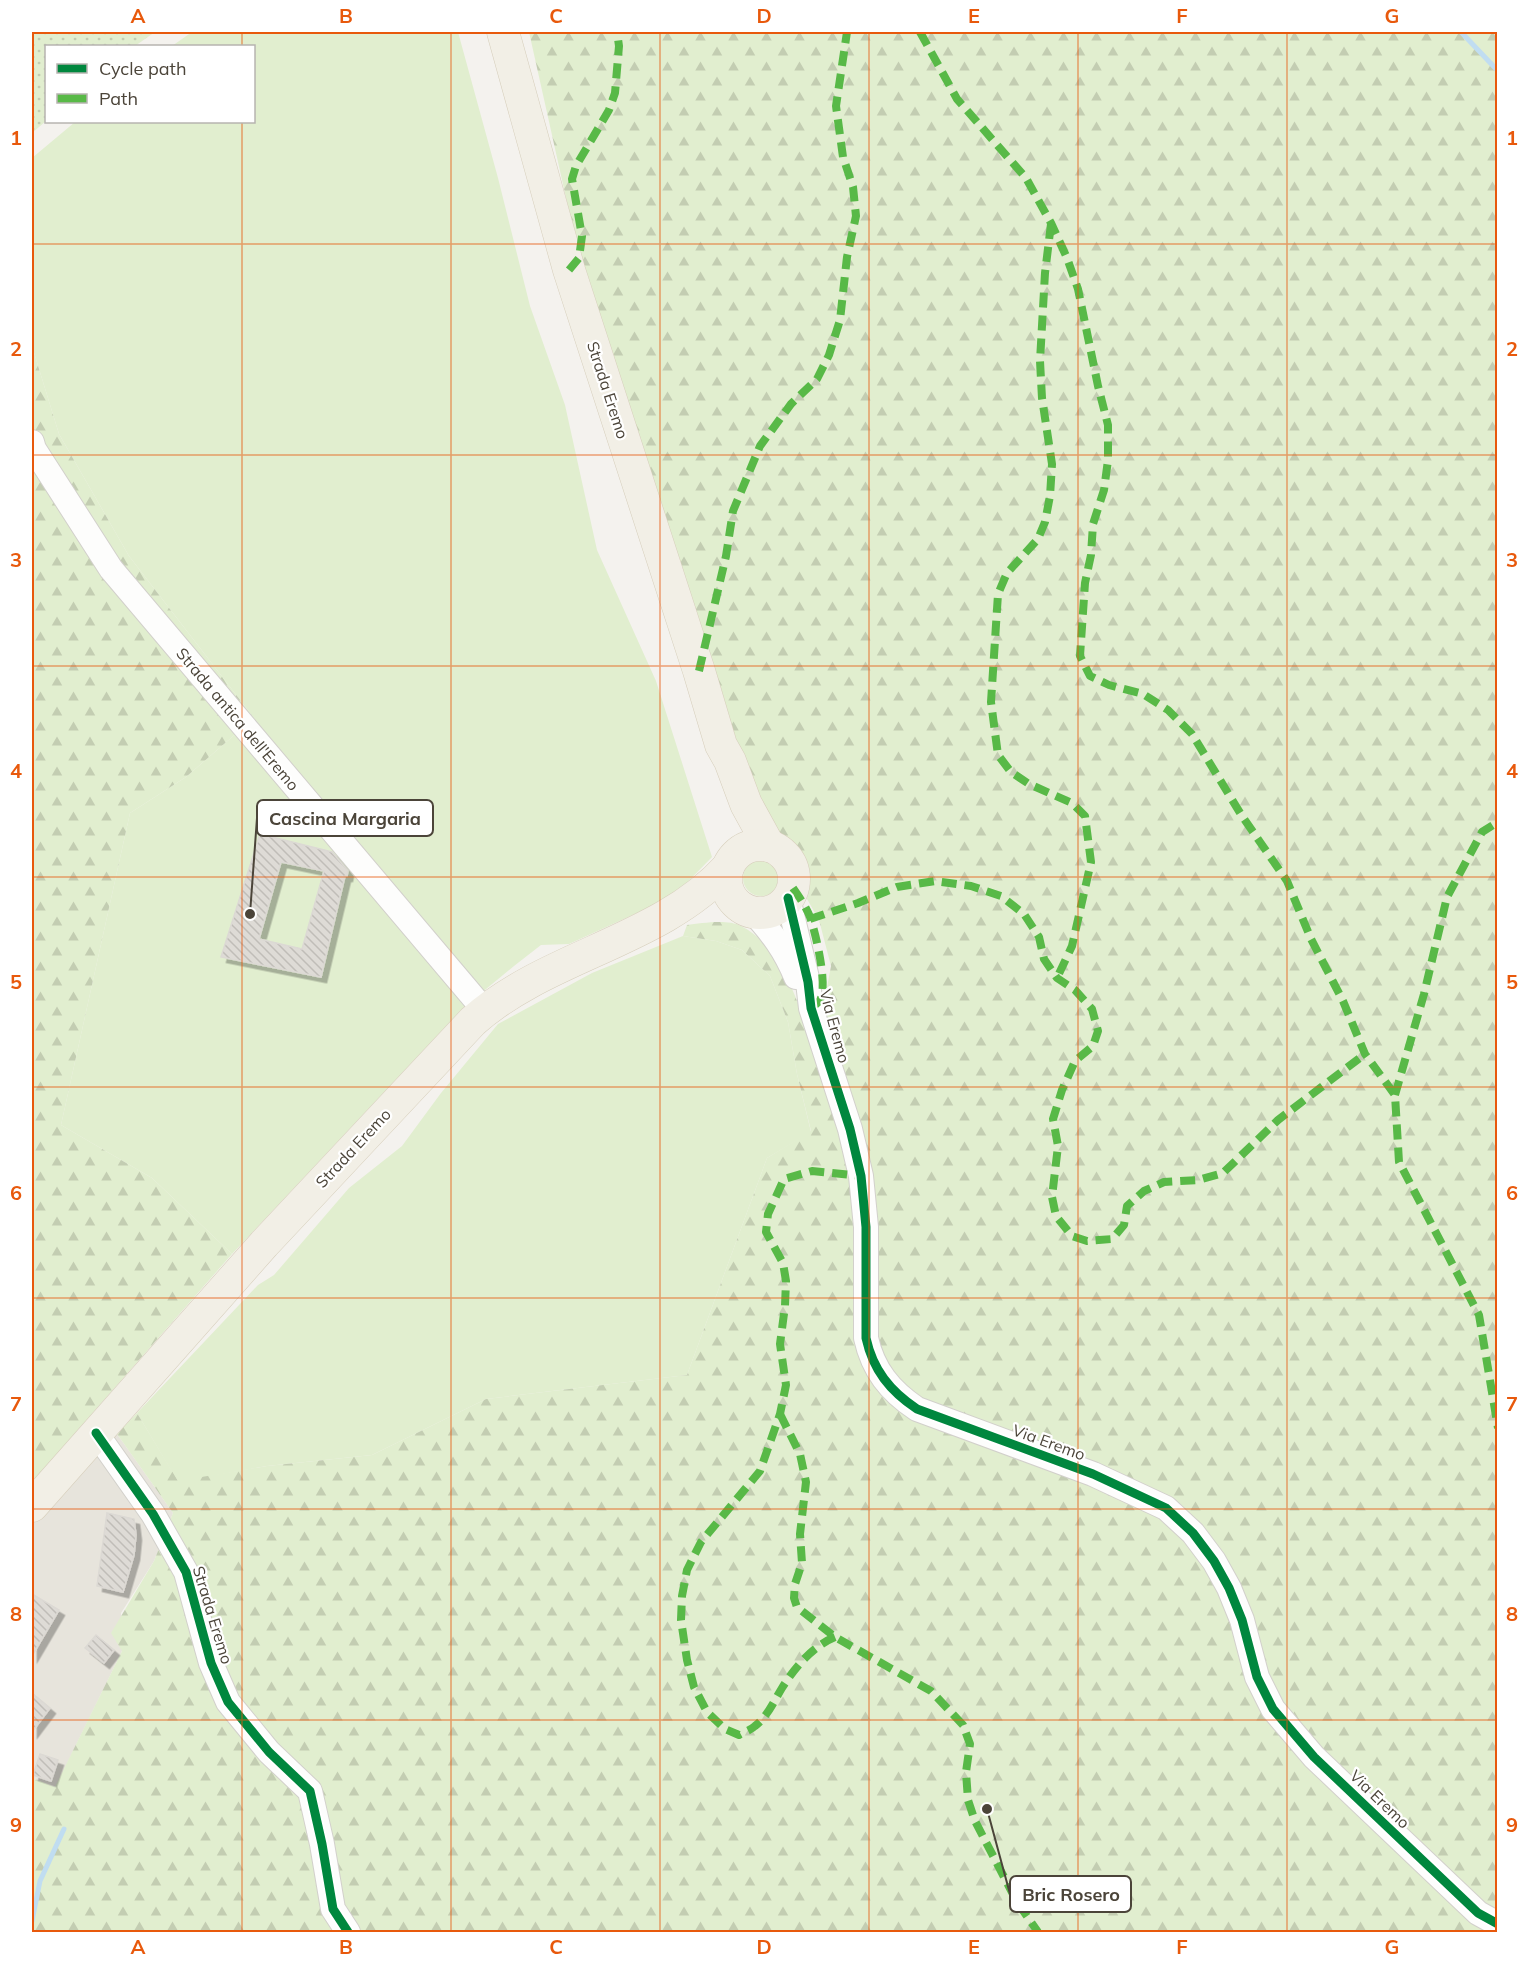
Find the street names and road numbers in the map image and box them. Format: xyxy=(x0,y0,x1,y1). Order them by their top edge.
street label: Strada Eremo xyxy=(583,339,633,441)
street label: Strada antica dell'Eremo xyxy=(172,643,304,795)
street label: Via Eremo xyxy=(816,987,854,1065)
street label: Strada Eremo xyxy=(311,1104,395,1192)
street label: Via Eremo xyxy=(1010,1420,1088,1464)
street label: Strada Eremo xyxy=(189,1564,237,1666)
street label: Via Eremo xyxy=(1346,1765,1414,1833)

